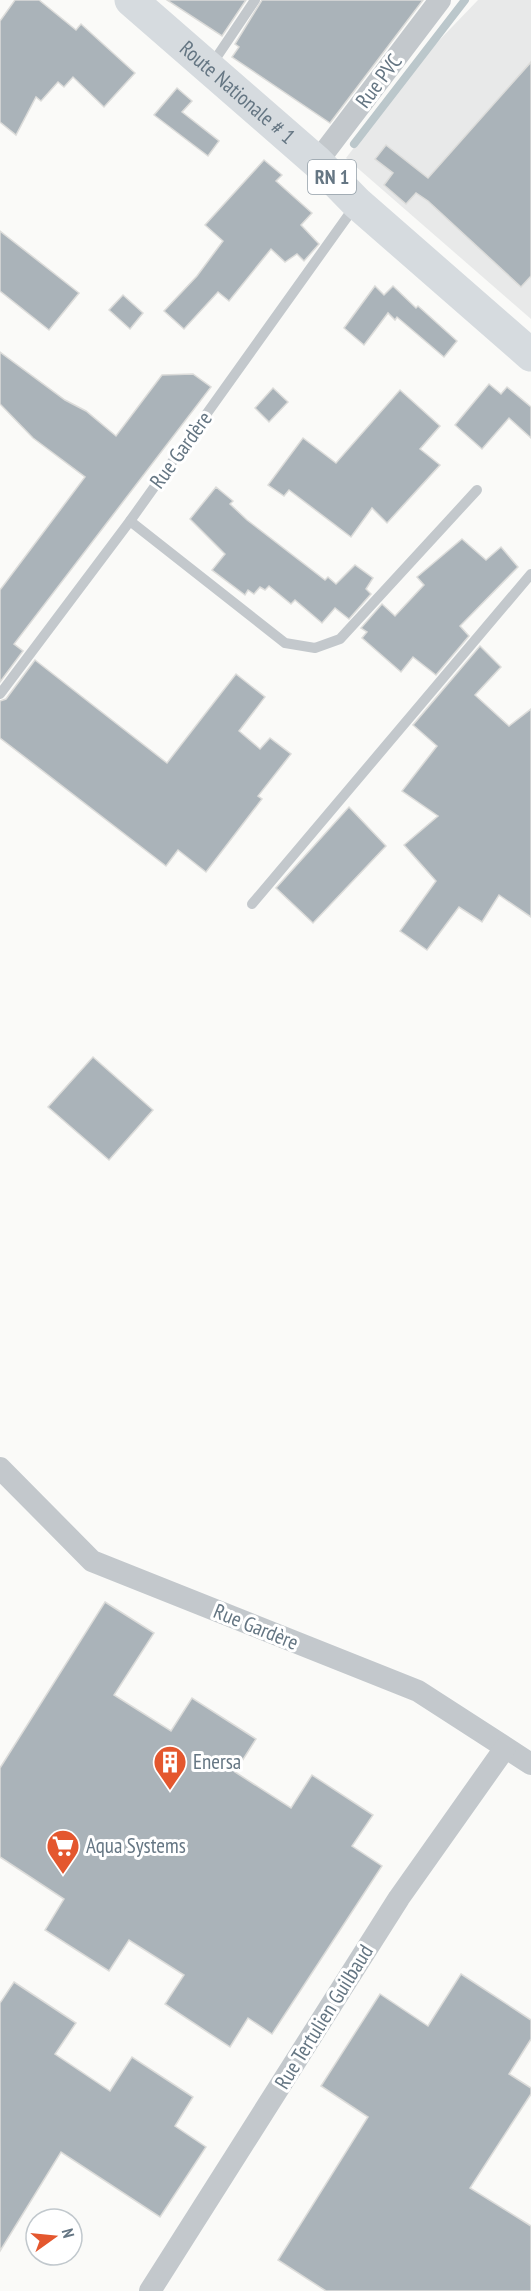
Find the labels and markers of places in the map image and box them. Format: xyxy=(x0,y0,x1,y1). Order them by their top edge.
building icon: Enersa xyxy=(152,1744,188,1791)
place label: Enersa xyxy=(193,1748,241,1775)
supermarket icon: Aqua Systems xyxy=(45,1828,81,1875)
place label: Aqua Systems xyxy=(86,1832,186,1859)

